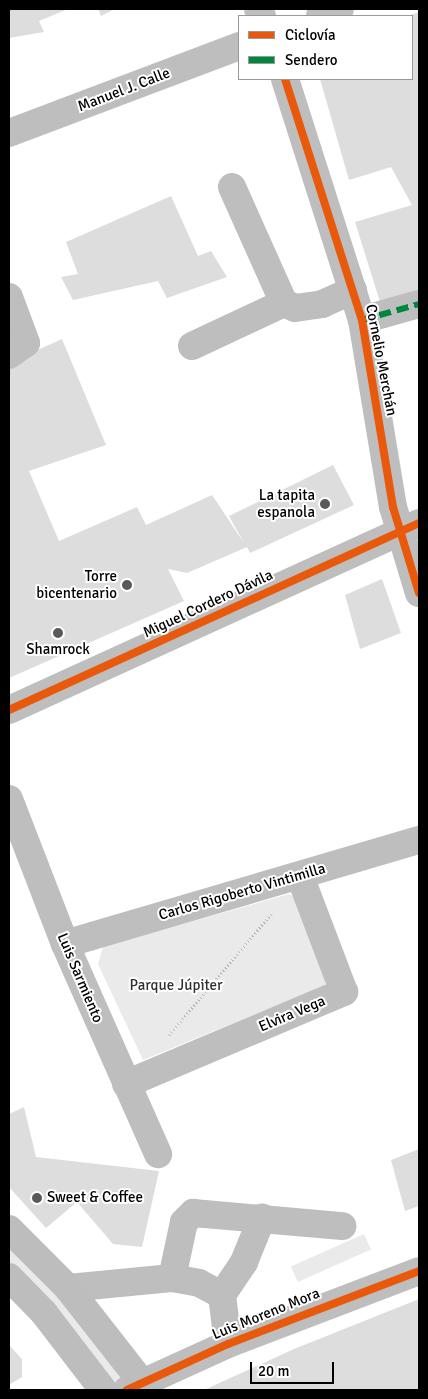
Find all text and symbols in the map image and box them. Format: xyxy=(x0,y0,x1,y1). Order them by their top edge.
legend xyxy=(238,15,413,80)
text: Ciclovía xyxy=(285,26,336,44)
text: Sendero xyxy=(285,51,338,69)
street label: Manuel J. Calle xyxy=(75,64,173,116)
street label: Cornelio Merchán xyxy=(361,303,401,417)
place label: La tapita espanola xyxy=(257,486,315,521)
marker: La tapita espanola xyxy=(319,498,331,510)
street label: Miguel Cordero Dávila xyxy=(140,566,276,642)
place label: Torre bicentenario xyxy=(36,567,117,602)
marker: Torre bicentenario xyxy=(121,579,133,591)
marker: Shamrock xyxy=(52,627,64,639)
place label: Shamrock xyxy=(26,641,90,659)
street label: Carlos Rigoberto Vintimilla xyxy=(156,860,328,924)
street label: Luis Sarmiento xyxy=(53,930,107,1026)
park label: Parque Júpiter xyxy=(129,977,223,995)
street label: Elvira Vega xyxy=(256,992,328,1036)
place label: Sweet & Coffee xyxy=(47,1189,143,1207)
marker: Sweet & Coffee xyxy=(31,1192,43,1204)
street label: Luis Moreno Mora xyxy=(210,1284,322,1344)
scale bar xyxy=(253,1352,337,1384)
text: 20 m xyxy=(258,1362,289,1380)

